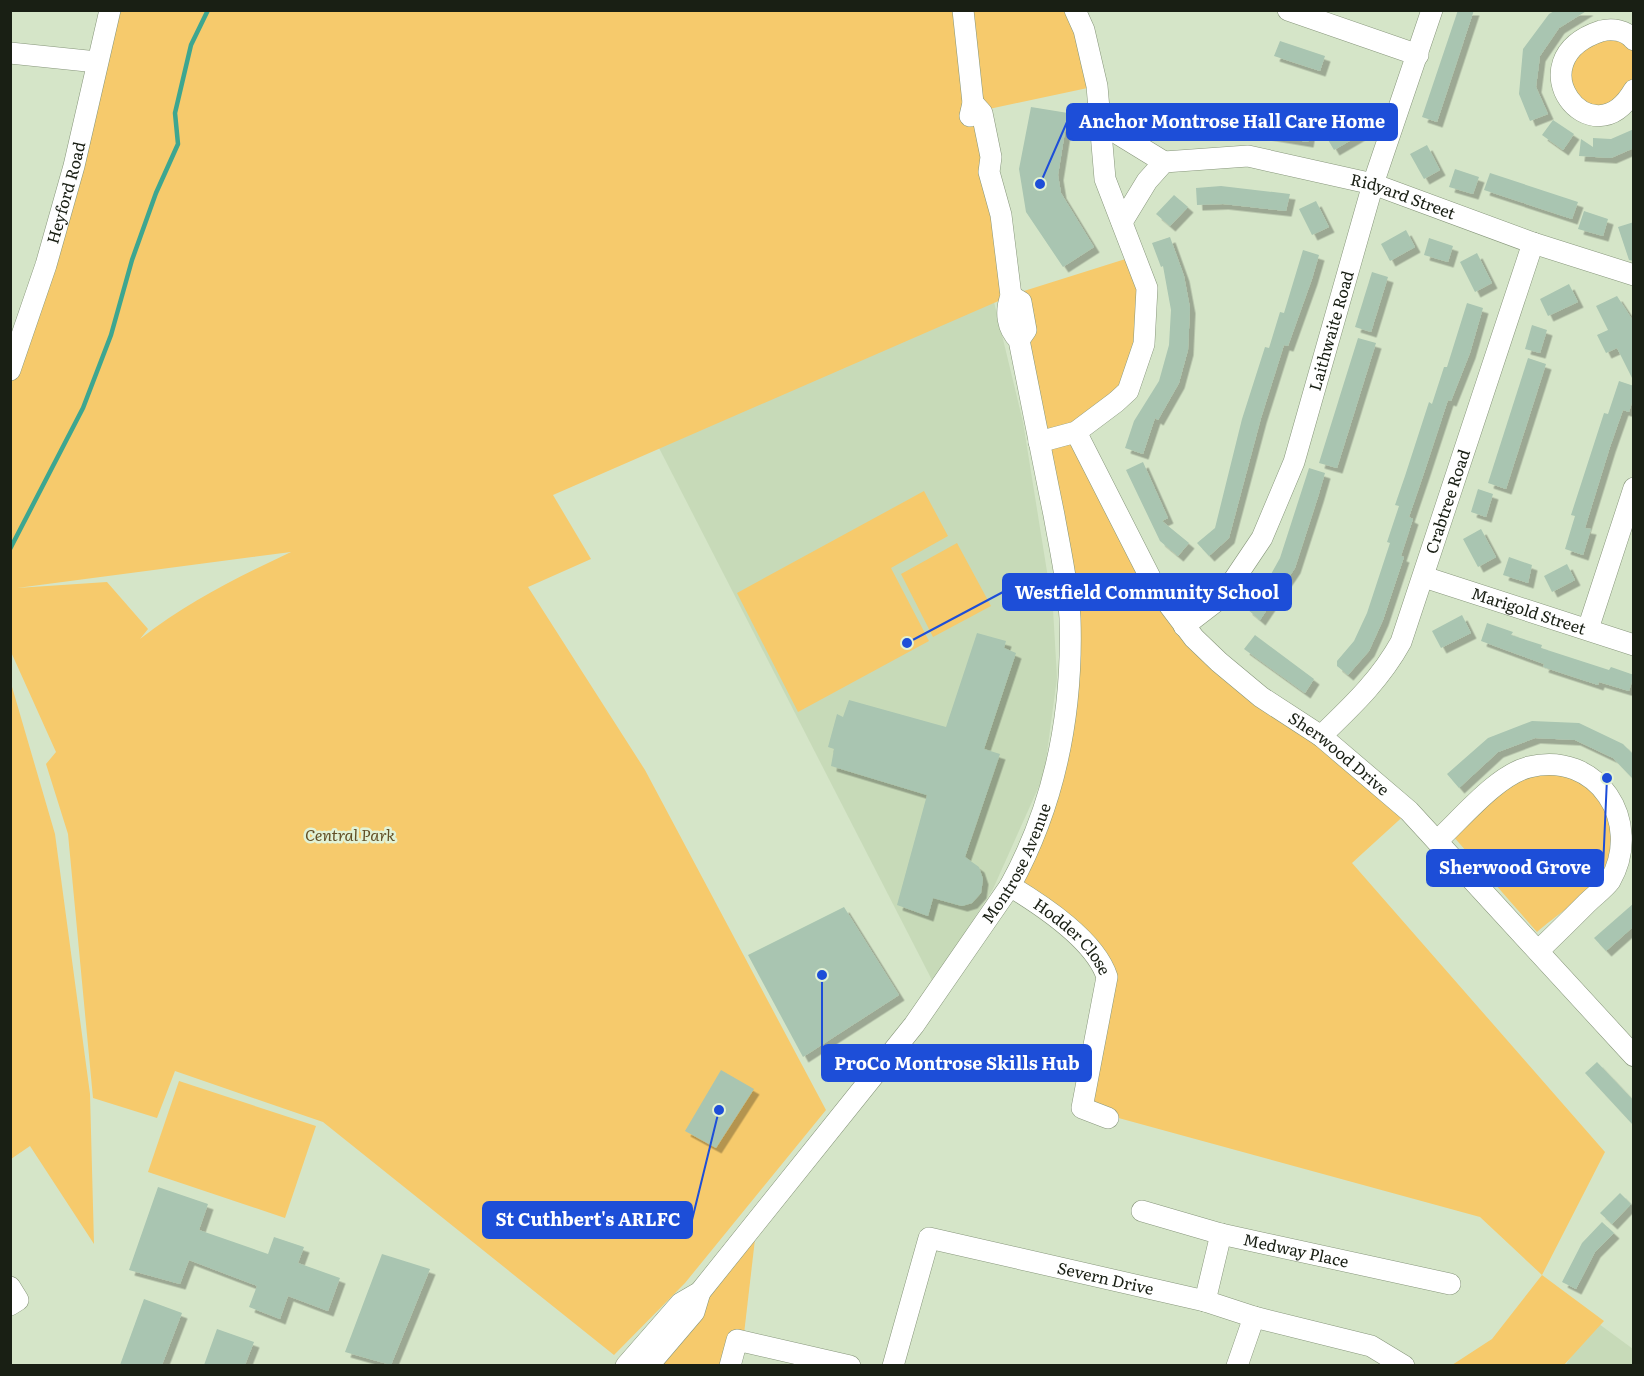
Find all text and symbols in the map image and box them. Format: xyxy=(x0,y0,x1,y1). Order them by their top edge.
callout: Anchor Montrose Hall Care Home xyxy=(1067,104,1397,140)
text: Anchor Montrose Hall Care Home xyxy=(1079,107,1385,134)
street label: Heyford Road xyxy=(40,139,90,246)
street label: Ridyard Street xyxy=(1348,166,1460,225)
street label: Laithwaite Road xyxy=(1302,267,1359,393)
street label: Crabtree Road xyxy=(1418,446,1475,556)
callout: Westfield Community School xyxy=(1003,574,1291,610)
text: Westfield Community School xyxy=(1015,578,1280,605)
street label: Marigold Street xyxy=(1469,580,1590,640)
street label: Sherwood Drive xyxy=(1284,705,1395,801)
street label: Montrose Avenue xyxy=(975,800,1056,928)
park label: Central Park xyxy=(305,822,395,846)
callout: Sherwood Grove xyxy=(1427,850,1603,886)
text: Sherwood Grove xyxy=(1439,853,1591,880)
street label: Hodder Close xyxy=(1029,891,1118,978)
callout: ProCo Montrose Skills Hub xyxy=(822,1045,1091,1081)
text: ProCo Montrose Skills Hub xyxy=(834,1049,1080,1076)
callout: St Cuthbert's ARLFC xyxy=(483,1202,692,1238)
text: St Cuthbert's ARLFC xyxy=(495,1205,681,1232)
street label: Medway Place xyxy=(1241,1226,1351,1273)
street label: Severn Drive xyxy=(1055,1255,1156,1300)

